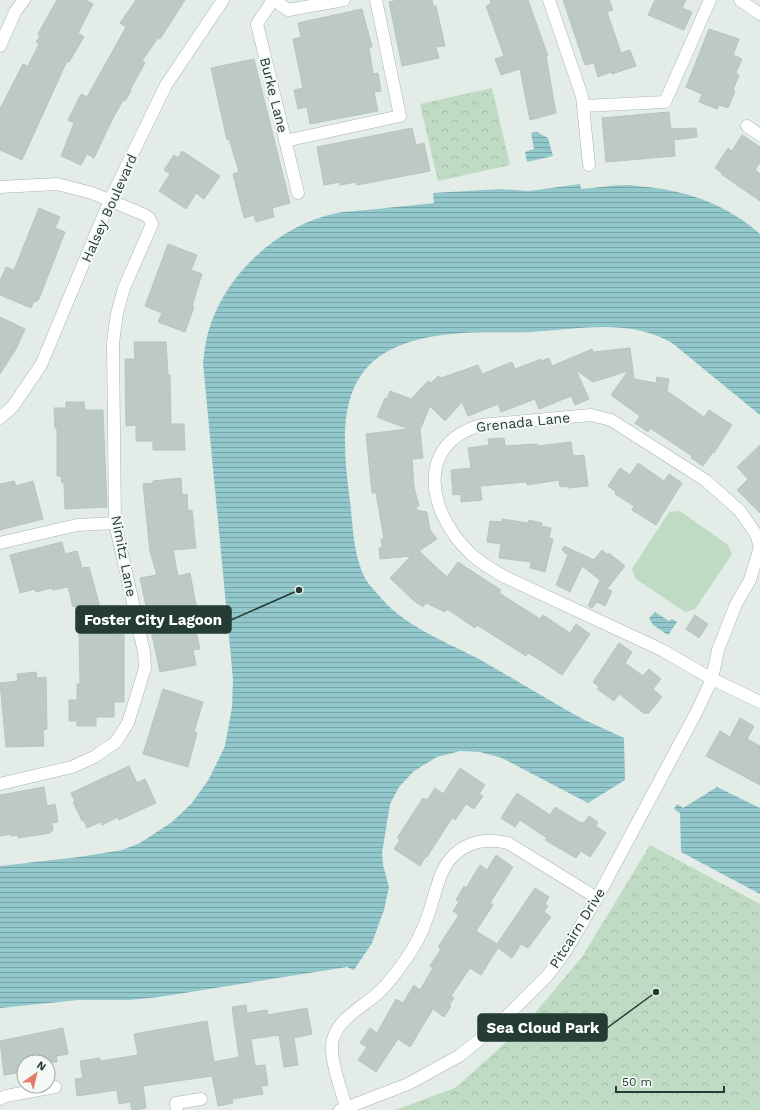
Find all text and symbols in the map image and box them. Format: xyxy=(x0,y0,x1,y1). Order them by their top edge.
street label: Burke Lane xyxy=(257,56,291,134)
street label: Halsey Boulevard xyxy=(78,151,140,265)
street label: Grenada Lane xyxy=(475,409,571,435)
street label: Nimitz Lane xyxy=(108,514,140,598)
callout: Foster City Lagoon xyxy=(76,606,231,633)
text: Foster City Lagoon xyxy=(84,611,222,629)
street label: Pitcairn Drive xyxy=(546,885,608,971)
callout: Sea Cloud Park xyxy=(478,1014,607,1041)
text: Sea Cloud Park xyxy=(487,1019,600,1037)
north arrow xyxy=(16,1054,56,1094)
text: N xyxy=(34,1058,48,1074)
scale bar xyxy=(616,1068,724,1094)
text: 50 m xyxy=(622,1075,652,1089)

